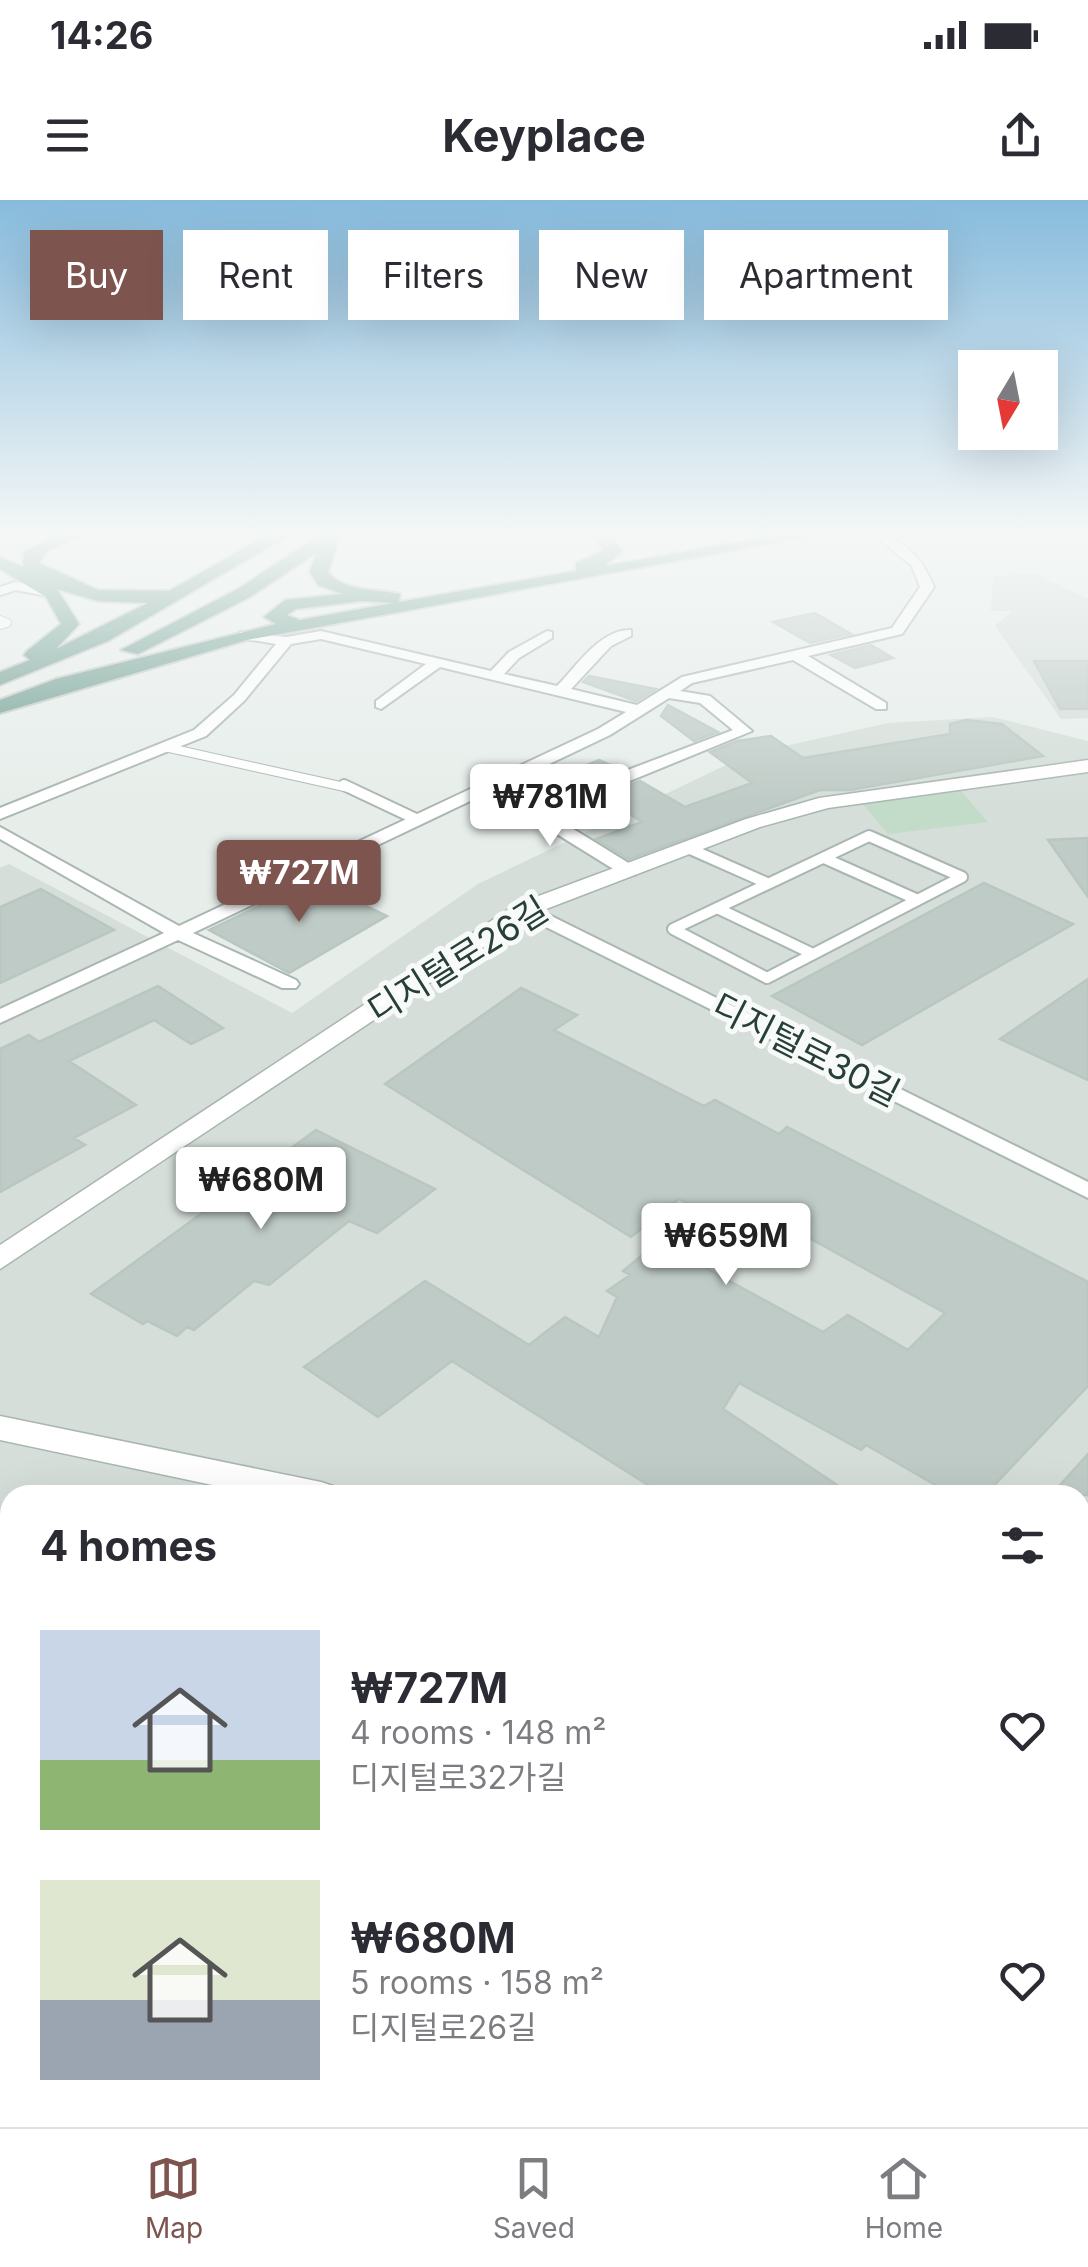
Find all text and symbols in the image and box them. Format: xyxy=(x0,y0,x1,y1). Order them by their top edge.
text: 14:26 xyxy=(50,12,153,58)
icon: menu xyxy=(40,108,95,163)
text: Keyplace xyxy=(442,108,646,163)
icon: share xyxy=(993,108,1048,163)
chip: Buy xyxy=(30,230,163,320)
chip: Rent xyxy=(183,230,328,320)
chip: Filters xyxy=(348,230,519,320)
chip: New xyxy=(539,230,684,320)
chip: Apartment xyxy=(704,230,948,320)
north arrow xyxy=(958,350,1058,450)
map controls xyxy=(958,350,1058,450)
pin: ₩781M xyxy=(480,764,620,849)
text: ₩781M xyxy=(492,777,608,816)
pin: ₩727M xyxy=(229,840,369,925)
text: ₩727M xyxy=(239,853,359,892)
street label: 디지털로26길 xyxy=(360,887,555,1031)
street label: 디지털로30길 xyxy=(706,984,907,1114)
pin: ₩680M xyxy=(191,1147,331,1232)
text: ₩680M xyxy=(198,1160,324,1199)
pin: ₩659M xyxy=(656,1203,796,1288)
text: ₩659M xyxy=(663,1216,789,1255)
icon: filters xyxy=(995,1518,1050,1573)
text: 4 homes xyxy=(40,1520,217,1571)
text: ₩727M xyxy=(350,1662,508,1713)
icon: home xyxy=(120,1670,240,1790)
icon: heart xyxy=(995,1703,1050,1758)
text: 4 rooms · 148 m² xyxy=(350,1713,606,1752)
text: 디지털로32가길 xyxy=(350,1758,566,1797)
text: ₩680M xyxy=(350,1912,516,1963)
icon: home xyxy=(120,1920,240,2040)
icon: heart xyxy=(995,1953,1050,2008)
text: 5 rooms · 158 m² xyxy=(350,1963,604,2002)
text: 디지털로26길 xyxy=(350,2008,537,2047)
tab: Map xyxy=(145,2151,203,2245)
tab: Saved xyxy=(493,2151,575,2245)
tab: Home xyxy=(865,2151,943,2245)

